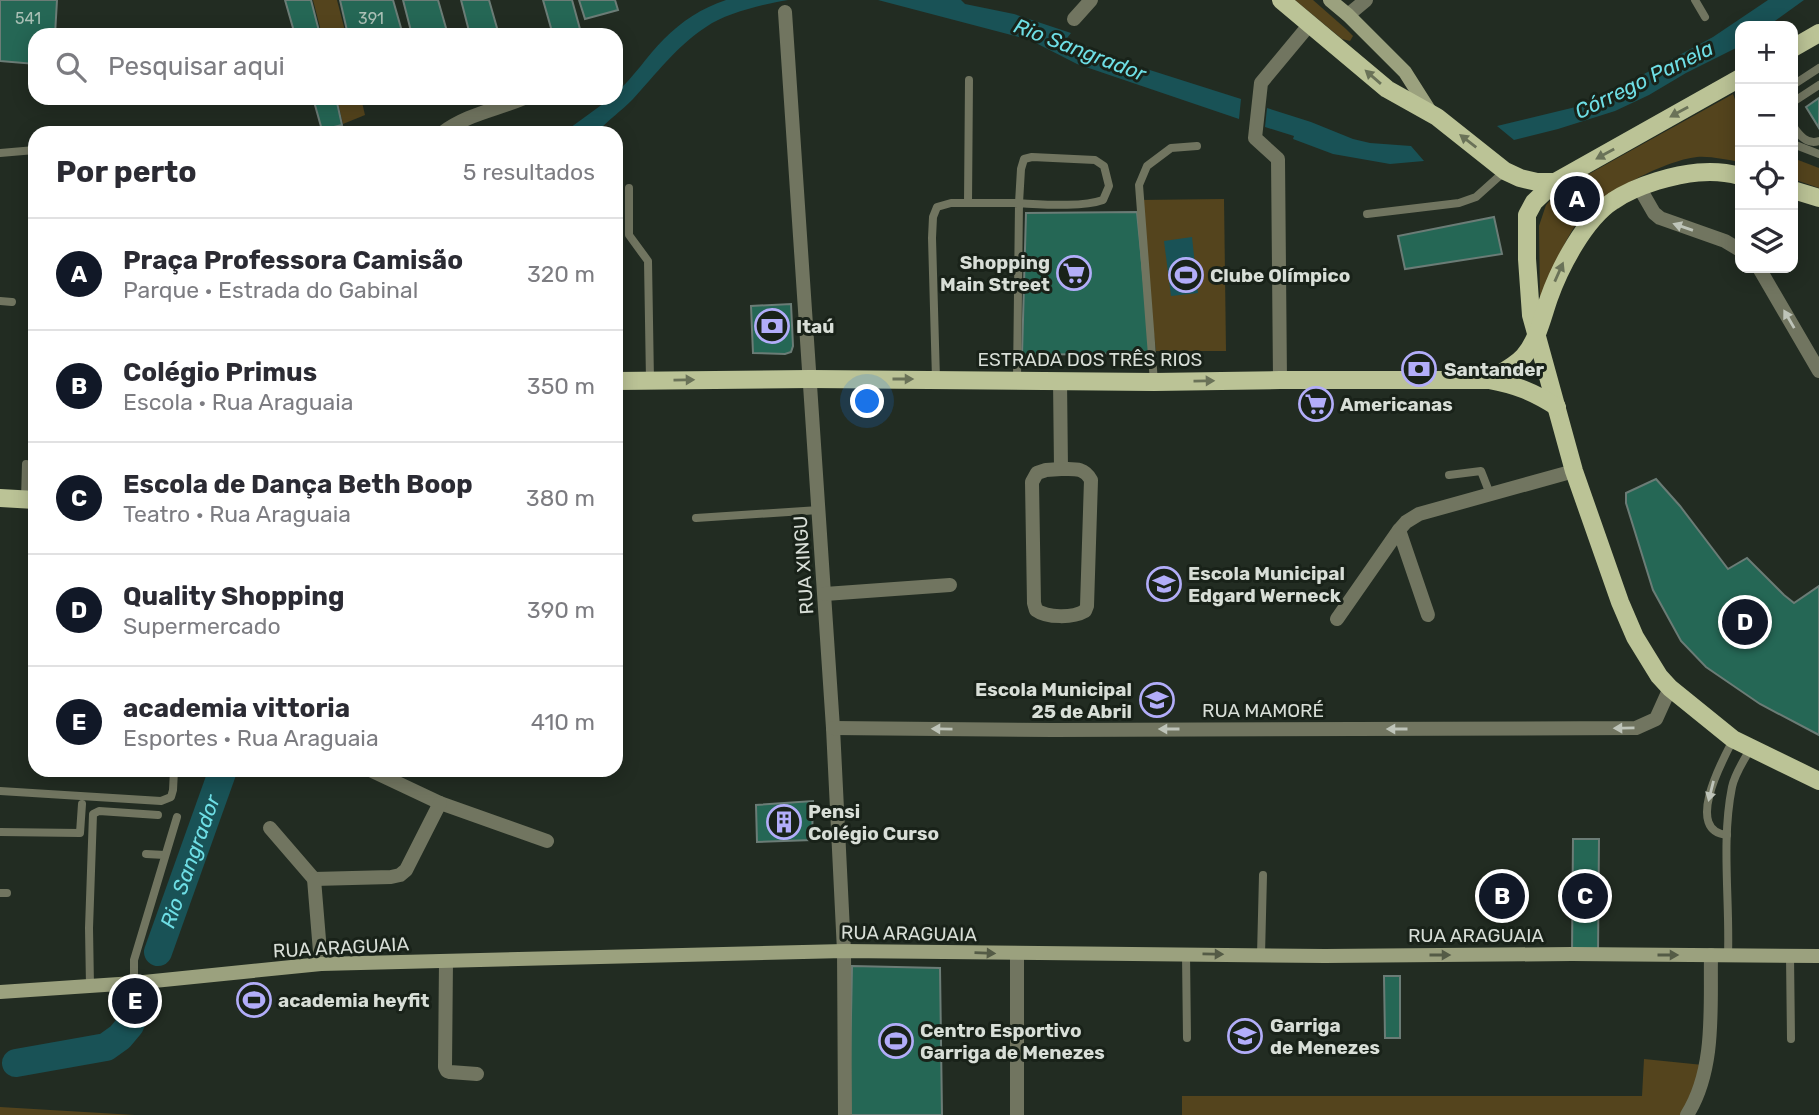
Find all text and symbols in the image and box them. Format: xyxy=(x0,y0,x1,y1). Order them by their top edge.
house number: 541 xyxy=(15,9,41,28)
house number: 391 xyxy=(358,9,384,28)
water label: Rio Sangrador xyxy=(1011,13,1151,87)
map controls xyxy=(1735,21,1798,273)
button: + xyxy=(1735,21,1798,84)
search box xyxy=(28,28,623,105)
water label: Córrego Panela xyxy=(1570,35,1717,124)
icon: search xyxy=(52,48,90,86)
text: Pesquisar aqui xyxy=(108,51,285,82)
one-way arrow xyxy=(1364,69,1382,85)
button: − xyxy=(1735,84,1798,147)
one-way arrow xyxy=(1669,106,1689,118)
one-way arrow xyxy=(1460,134,1478,149)
button: locate xyxy=(1735,147,1798,210)
one-way arrow xyxy=(1595,148,1614,160)
text: Por perto xyxy=(56,154,197,190)
text: 5 resultados xyxy=(463,158,595,186)
pin: A xyxy=(1554,173,1600,225)
button: layers xyxy=(1735,210,1798,273)
one-way arrow xyxy=(1672,221,1693,232)
text: Praça Professora Camisão xyxy=(123,245,463,276)
place label: Shopping Main Street xyxy=(940,251,1050,296)
supermarket icon: Shopping Main Street xyxy=(1055,254,1093,292)
sports icon: Clube Olímpico xyxy=(1167,256,1205,294)
text: A xyxy=(71,260,87,288)
text: 320 m xyxy=(527,260,595,288)
one-way arrow xyxy=(1553,262,1565,282)
place label: Clube Olímpico xyxy=(1210,264,1350,287)
text: Parque · Estrada do Gabinal xyxy=(123,276,418,304)
bank icon: Itaú xyxy=(753,307,791,345)
one-way arrow xyxy=(1783,310,1795,329)
place label: Itaú xyxy=(796,315,834,338)
street label: ESTRADA DOS TRÊS RIOS xyxy=(978,348,1202,371)
bank icon: Santander xyxy=(1400,350,1438,388)
text: Colégio Primus xyxy=(123,357,317,388)
place label: Santander xyxy=(1444,358,1544,381)
text: B xyxy=(71,372,87,400)
text: 350 m xyxy=(527,372,595,400)
one-way arrow xyxy=(892,373,914,385)
one-way arrow xyxy=(673,375,695,386)
one-way arrow xyxy=(1193,375,1215,387)
your location xyxy=(850,384,884,418)
supermarket icon: Americanas xyxy=(1297,385,1335,423)
text: Escola · Rua Araguaia xyxy=(123,388,354,416)
place label: Americanas xyxy=(1340,393,1453,416)
text: Escola de Dança Beth Boop xyxy=(123,469,473,500)
text: C xyxy=(71,484,87,512)
text: 380 m xyxy=(526,484,595,512)
text: Teatro · Rua Araguaia xyxy=(123,500,351,528)
street label: RUA XINGU xyxy=(789,515,818,615)
place label: Escola Municipal Edgard Werneck xyxy=(1188,562,1345,607)
school or university icon: Escola Municipal Edgard Werneck xyxy=(1145,565,1183,603)
text: Quality Shopping xyxy=(123,581,344,612)
text: D xyxy=(71,596,87,624)
text: 390 m xyxy=(527,596,595,624)
pin: D xyxy=(1722,596,1768,648)
text: Supermercado xyxy=(123,612,281,640)
place label: Escola Municipal 25 de Abril xyxy=(975,678,1132,723)
school or university icon: Escola Municipal 25 de Abril xyxy=(1138,681,1176,719)
text: academia vittoria xyxy=(123,693,350,724)
street label: RUA MAMORÉ xyxy=(1202,699,1324,722)
text: E xyxy=(72,708,86,736)
text: 410 m xyxy=(531,708,595,736)
one-way arrow xyxy=(1613,722,1635,734)
one-way arrow xyxy=(931,723,953,735)
one-way arrow xyxy=(1158,723,1180,735)
one-way arrow xyxy=(1386,723,1408,735)
text: Esportes · Rua Araguaia xyxy=(123,724,379,752)
one-way arrow xyxy=(1705,780,1716,802)
water label: Rio Sangrador xyxy=(155,791,225,931)
place label: Pensi Colégio Curso xyxy=(808,800,939,845)
building icon: Pensi Colégio Curso xyxy=(765,803,803,841)
pin: B xyxy=(1479,870,1525,922)
pin: C xyxy=(1562,870,1608,922)
street label: RUA ARAGUAIA xyxy=(841,921,978,946)
street label: RUA ARAGUAIA xyxy=(1408,924,1544,947)
street label: RUA ARAGUAIA xyxy=(272,932,410,963)
one-way arrow xyxy=(975,947,997,959)
one-way arrow xyxy=(1202,948,1224,960)
one-way arrow xyxy=(1430,949,1452,961)
one-way arrow xyxy=(1657,949,1679,961)
pin: E xyxy=(112,975,158,1027)
sports icon: academia heyfit xyxy=(235,981,273,1019)
place label: academia heyfit xyxy=(278,989,429,1012)
place label: Garriga de Menezes xyxy=(1270,1014,1380,1059)
school or university icon: Garriga de Menezes xyxy=(1226,1017,1264,1055)
place label: Centro Esportivo Garriga de Menezes xyxy=(920,1019,1105,1064)
sports icon: Centro Esportivo Garriga de Menezes xyxy=(877,1022,915,1060)

